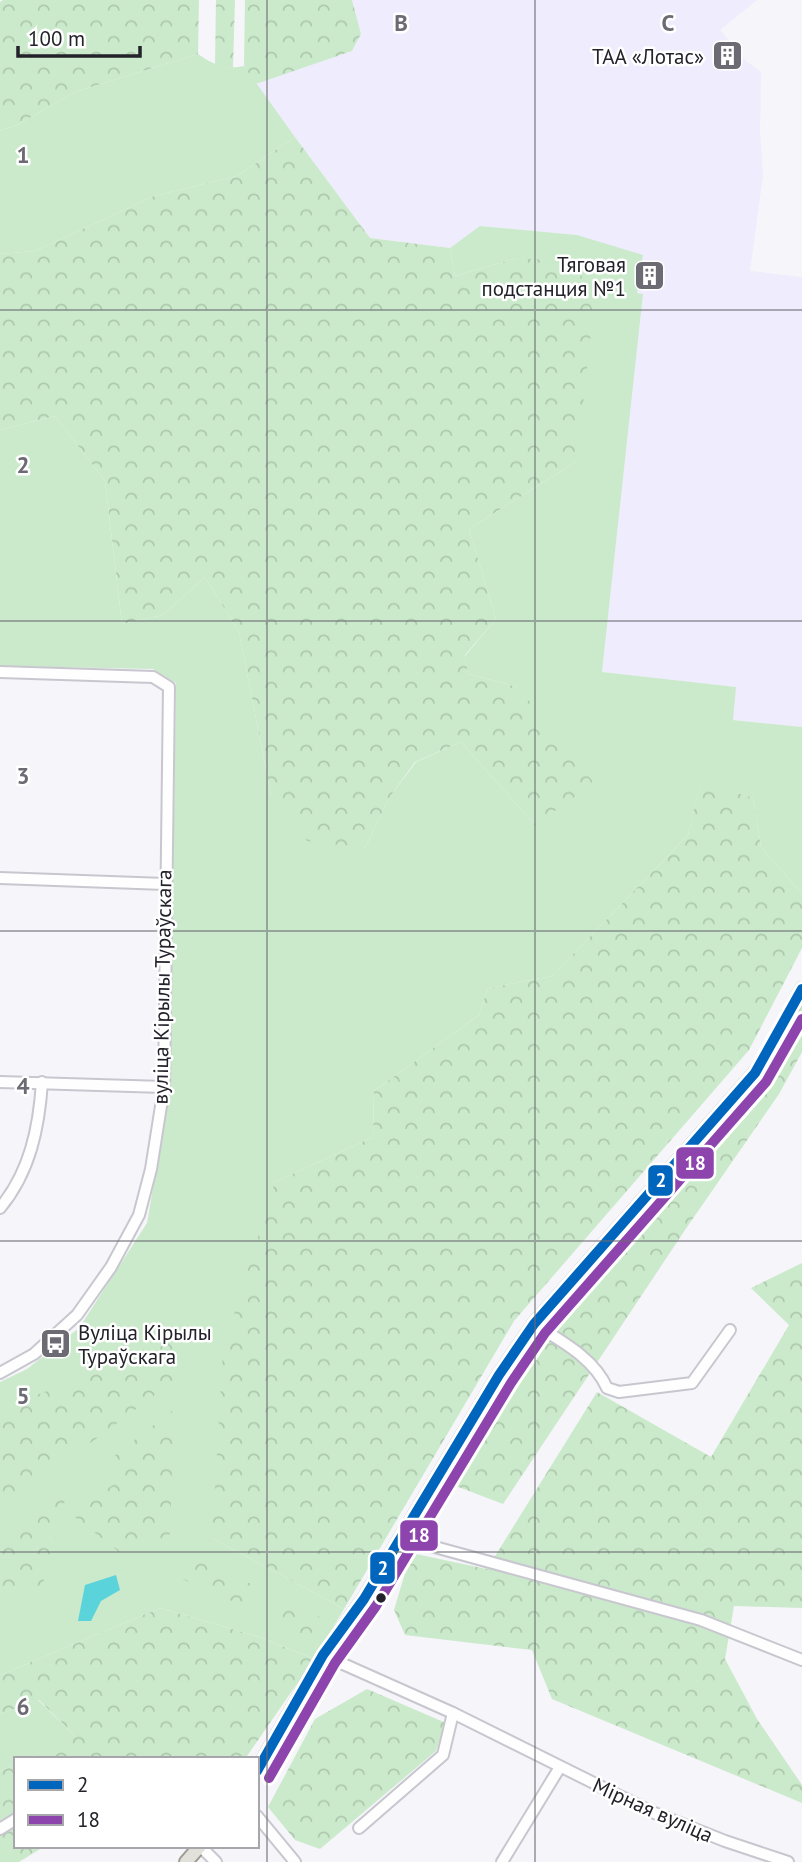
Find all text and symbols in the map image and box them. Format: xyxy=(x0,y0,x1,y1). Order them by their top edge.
text: B xyxy=(394,8,408,37)
text: C xyxy=(662,8,675,37)
scale bar xyxy=(18,14,140,58)
text: 100 m xyxy=(28,25,85,52)
building icon: ТАА «Лотас» xyxy=(710,39,744,73)
place label: ТАА «Лотас» xyxy=(592,43,704,70)
text: 1 xyxy=(16,140,30,169)
place label: Тяговая подстанция №1 xyxy=(482,251,626,302)
building icon: Тяговая подстанция №1 xyxy=(632,259,666,293)
text: 2 xyxy=(16,450,30,479)
text: 3 xyxy=(16,761,30,790)
street label: вуліца Кірылы Тураўскага xyxy=(146,869,178,1105)
text: 4 xyxy=(16,1071,30,1100)
line badge: 18 xyxy=(675,1146,715,1180)
text: 18 xyxy=(684,1151,706,1175)
line badge: 2 xyxy=(647,1164,674,1197)
text: 2 xyxy=(656,1168,666,1192)
place label: Вуліца Кірылы Тураўскага xyxy=(78,1319,212,1370)
bus stop icon: Вуліца Кірылы Тураўскага xyxy=(38,1327,72,1361)
text: 5 xyxy=(16,1381,30,1410)
line badge: 18 xyxy=(399,1519,439,1552)
text: 18 xyxy=(408,1523,430,1547)
line badge: 2 xyxy=(369,1551,396,1585)
text: 2 xyxy=(378,1556,388,1580)
unlabelled marker xyxy=(374,1591,388,1605)
text: 6 xyxy=(16,1692,30,1721)
legend xyxy=(14,1757,259,1848)
text: 2 xyxy=(77,1771,88,1798)
street label: Мірная вуліца xyxy=(589,1771,717,1849)
text: 18 xyxy=(77,1806,100,1833)

